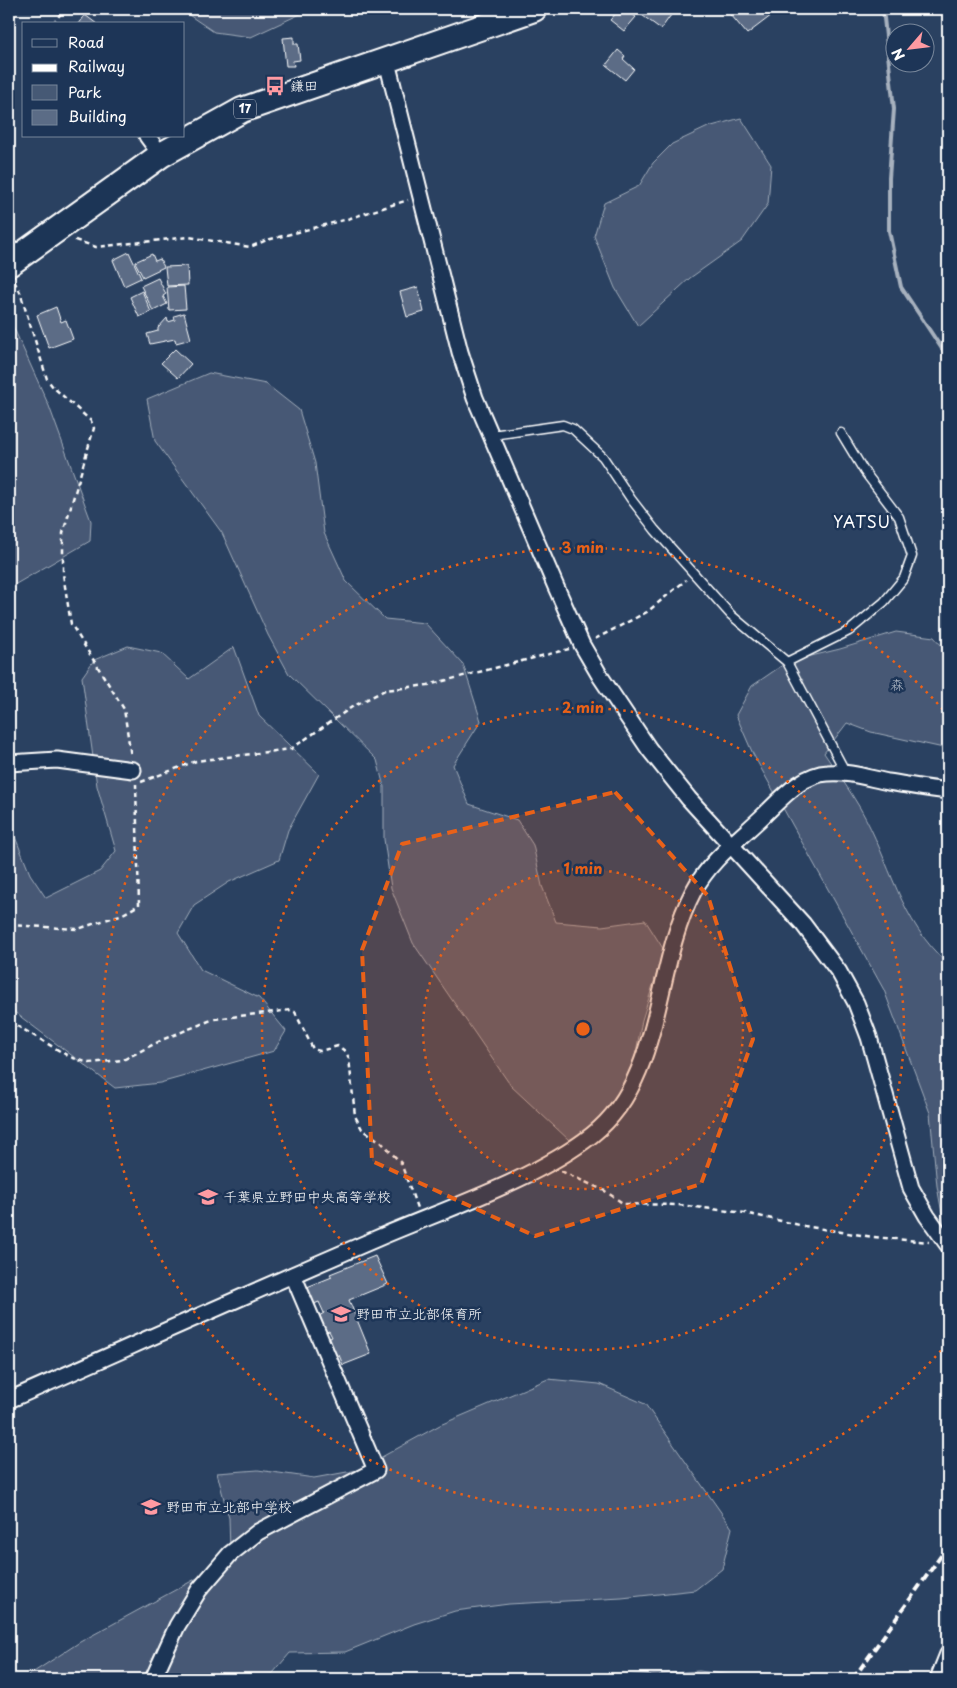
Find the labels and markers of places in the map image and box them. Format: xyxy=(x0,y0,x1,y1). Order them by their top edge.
bus stop icon: 鎌田 xyxy=(264,75,286,97)
place label: 鎌田 xyxy=(290,75,318,96)
centre of rings xyxy=(574,1020,592,1038)
school or university icon: 千葉県立野田中央高等学校 xyxy=(197,1186,219,1208)
place label: 千葉県立野田中央高等学校 xyxy=(223,1186,391,1207)
school or university icon: 野田市立北部保育所 xyxy=(330,1303,352,1325)
place label: 野田市立北部保育所 xyxy=(356,1303,482,1324)
school or university icon: 野田市立北部中学校 xyxy=(140,1496,162,1518)
place label: 野田市立北部中学校 xyxy=(166,1496,292,1517)

